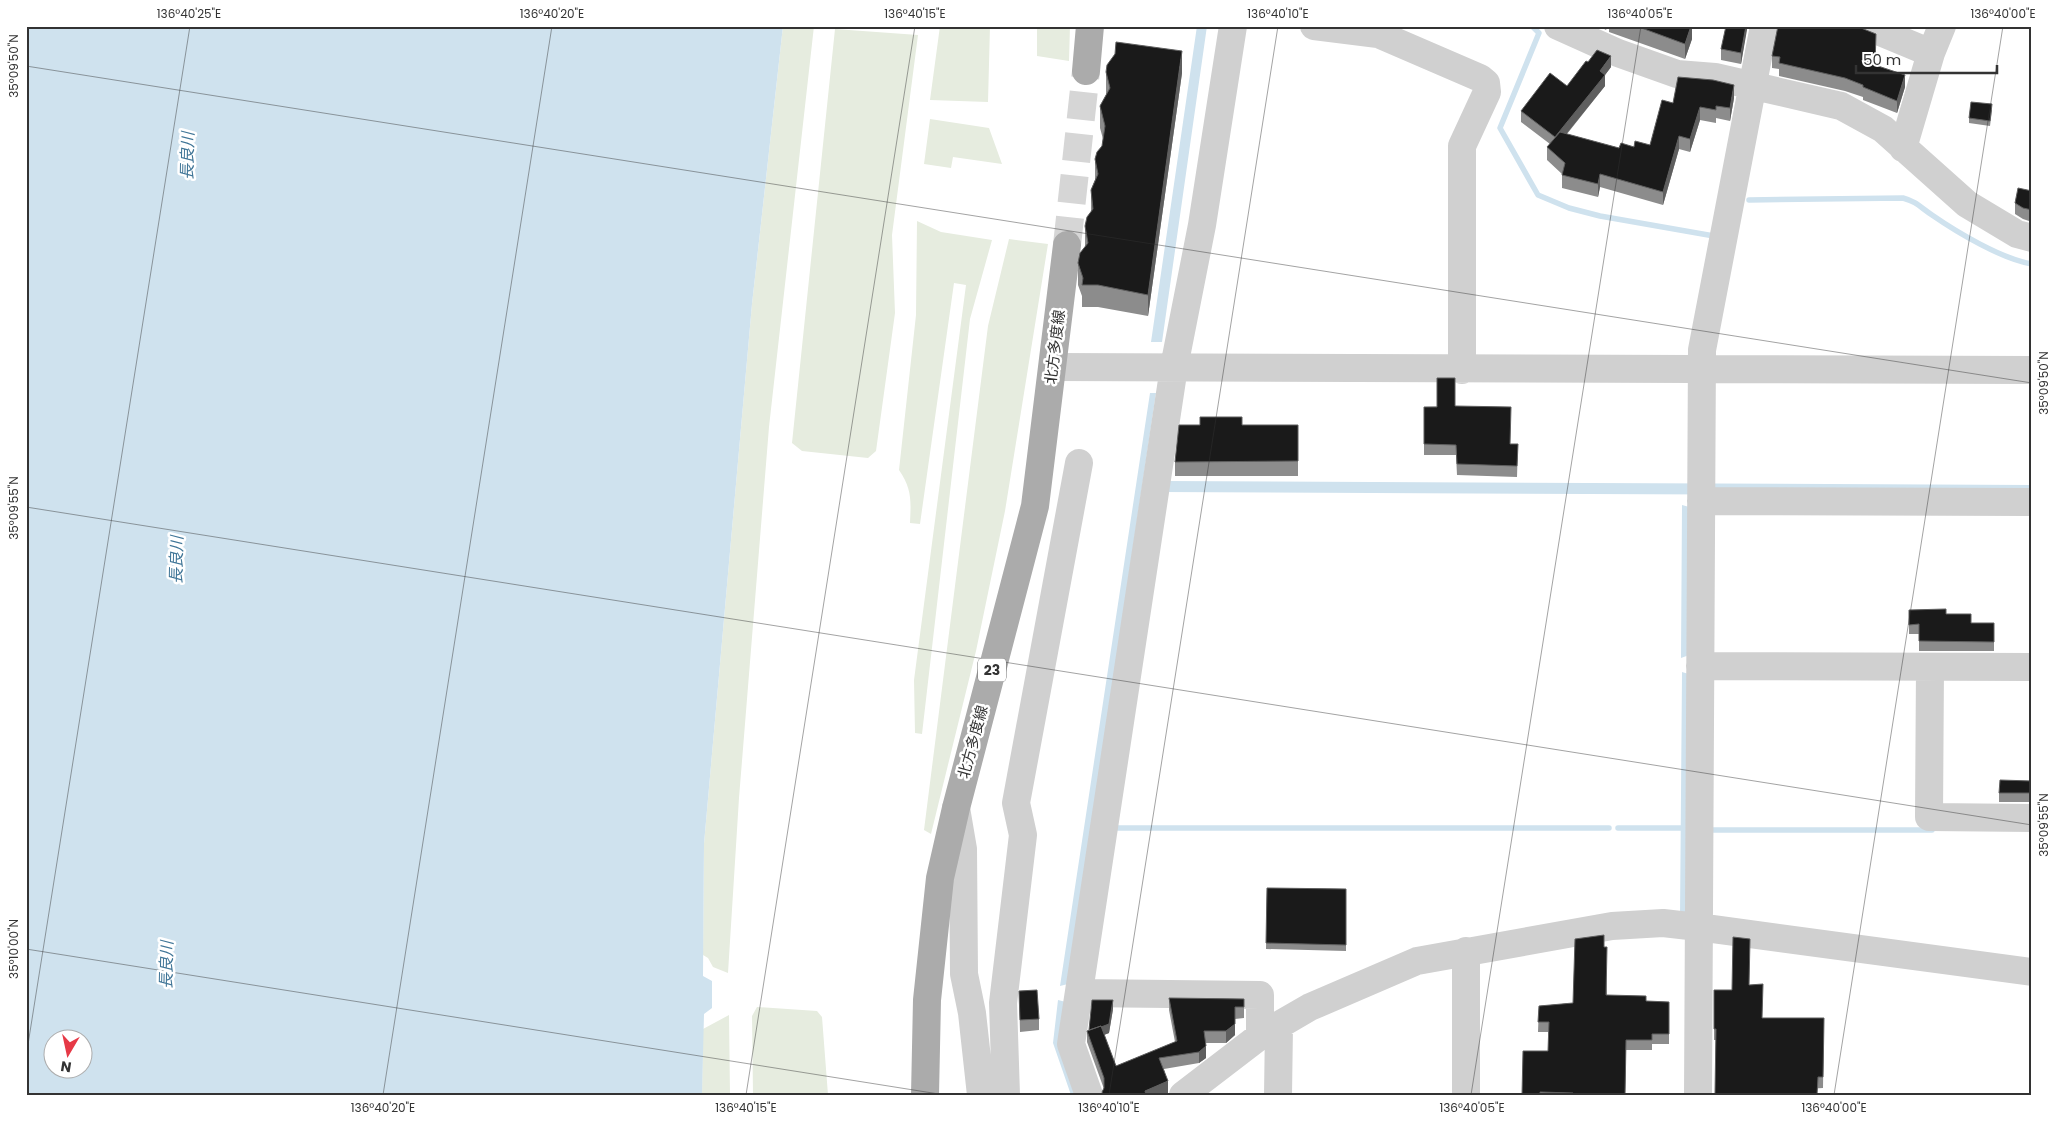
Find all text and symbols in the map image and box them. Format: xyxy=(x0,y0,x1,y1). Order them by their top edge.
text: 136°40'25"E xyxy=(157,5,221,22)
text: 136°40'20"E xyxy=(520,5,584,22)
text: 136°40'15"E xyxy=(884,5,946,22)
text: 136°40'10"E xyxy=(1247,5,1309,22)
text: 136°40'05"E xyxy=(1607,5,1673,22)
text: 136°40'00"E xyxy=(1970,5,2036,22)
text: 35°09'50"N xyxy=(5,34,22,98)
scale bar xyxy=(1856,42,1997,74)
text: 50 m xyxy=(1863,49,1901,70)
water label: 長良川 xyxy=(176,130,199,180)
street label: 北方多度線 xyxy=(1040,308,1069,385)
text: 35°09'50"N xyxy=(2035,351,2052,415)
text: 35°09'55"N xyxy=(5,476,22,540)
water label: 長良川 xyxy=(165,534,188,584)
road number: 23 xyxy=(978,658,1006,682)
street label: 北方多度線 xyxy=(953,703,992,781)
text: 35°09'55"N xyxy=(2035,793,2052,857)
text: 35°10'00"N xyxy=(5,919,22,979)
water label: 長良川 xyxy=(155,939,178,989)
north arrow xyxy=(42,1028,92,1078)
text: N xyxy=(59,1056,73,1078)
text: 136°40'20"E xyxy=(351,1099,415,1116)
text: 136°40'15"E xyxy=(715,1099,777,1116)
text: 136°40'10"E xyxy=(1078,1099,1140,1116)
text: 136°40'05"E xyxy=(1439,1099,1505,1116)
text: 136°40'00"E xyxy=(1801,1099,1867,1116)

